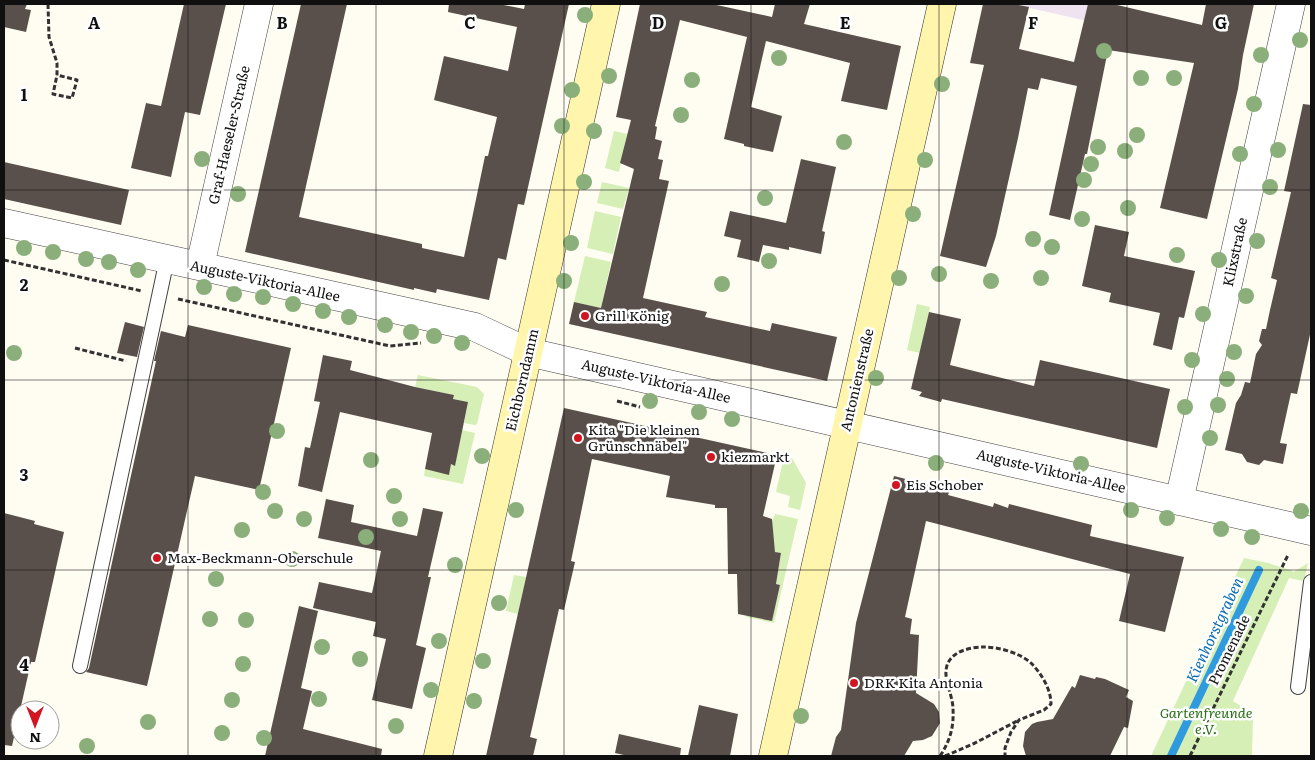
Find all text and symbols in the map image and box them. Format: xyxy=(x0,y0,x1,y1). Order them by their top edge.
text: A xyxy=(88,10,100,34)
text: B xyxy=(276,10,288,34)
text: C xyxy=(464,10,476,34)
text: D xyxy=(652,10,664,34)
text: E xyxy=(840,10,851,34)
text: F xyxy=(1028,10,1038,34)
text: G xyxy=(1215,10,1227,34)
street label: Graf-Haeseler-Straße xyxy=(202,63,254,206)
text: 1 xyxy=(21,82,28,106)
street label: Klixstraße xyxy=(1217,215,1251,288)
street label: Auguste-Viktoria-Allee xyxy=(188,254,342,306)
text: 2 xyxy=(20,272,29,296)
place label: Grill König xyxy=(595,305,669,325)
marker: Grill König xyxy=(579,310,591,322)
street label: Eichborndamm xyxy=(500,326,543,433)
street label: Antonienstraße xyxy=(834,326,878,433)
street label: Auguste-Viktoria-Allee xyxy=(579,353,733,407)
place label: Kita "Die kleinen Grünschnäbel" xyxy=(588,419,700,455)
marker: Kita "Die kleinen Grünschnäbel" xyxy=(572,432,584,444)
street label: Auguste-Viktoria-Allee xyxy=(974,443,1128,497)
place label: kiezmarkt xyxy=(721,446,790,466)
marker: kiezmarkt xyxy=(705,451,717,463)
text: 3 xyxy=(20,462,29,486)
place label: Eis Schober xyxy=(906,474,984,494)
marker: Eis Schober xyxy=(890,479,902,491)
place label: Max-Beckmann-Oberschule xyxy=(167,547,353,567)
marker: Max-Beckmann-Oberschule xyxy=(151,552,163,564)
water label: Kienhorstgraben xyxy=(1179,573,1248,686)
street label: Promenade xyxy=(1202,611,1254,688)
text: 4 xyxy=(19,652,29,676)
place label: DRK Kita Antonia xyxy=(864,672,983,692)
marker: DRK Kita Antonia xyxy=(848,677,860,689)
north arrow xyxy=(10,700,60,750)
park label: Gartenfreunde e.V. xyxy=(1160,702,1253,738)
text: N xyxy=(29,729,41,749)

